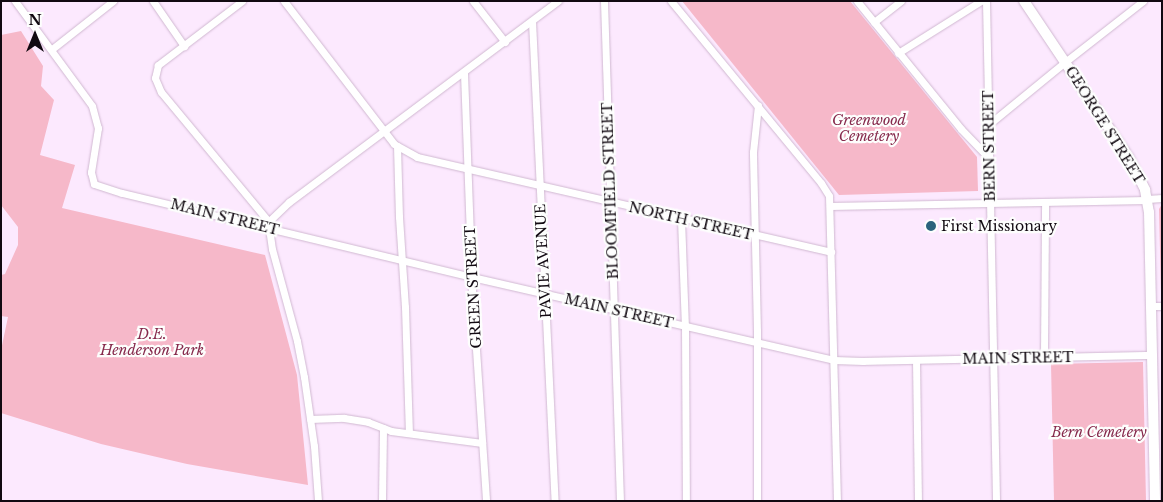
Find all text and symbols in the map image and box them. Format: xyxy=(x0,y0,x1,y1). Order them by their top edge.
north arrow xyxy=(10,10,60,60)
text: N xyxy=(28,11,42,29)
street label: GEORGE STREET xyxy=(1062,63,1148,187)
street label: BERN STREET xyxy=(980,90,998,202)
street label: BLOOMFIELD STREET xyxy=(599,102,621,280)
park label: Greenwood Cemetery xyxy=(832,112,906,144)
street label: MAIN STREET xyxy=(169,195,281,239)
street label: NORTH STREET xyxy=(627,199,755,243)
street label: PAVIE AVENUE xyxy=(532,203,554,319)
place label: First Missionary xyxy=(941,218,1057,234)
marker: First Missionary xyxy=(925,220,937,232)
street label: GREEN STREET xyxy=(461,225,485,349)
street label: MAIN STREET xyxy=(563,290,675,332)
park label: D.E. Henderson Park xyxy=(100,326,204,358)
street label: MAIN STREET xyxy=(962,349,1074,367)
park label: Bern Cemetery xyxy=(1051,424,1147,440)

